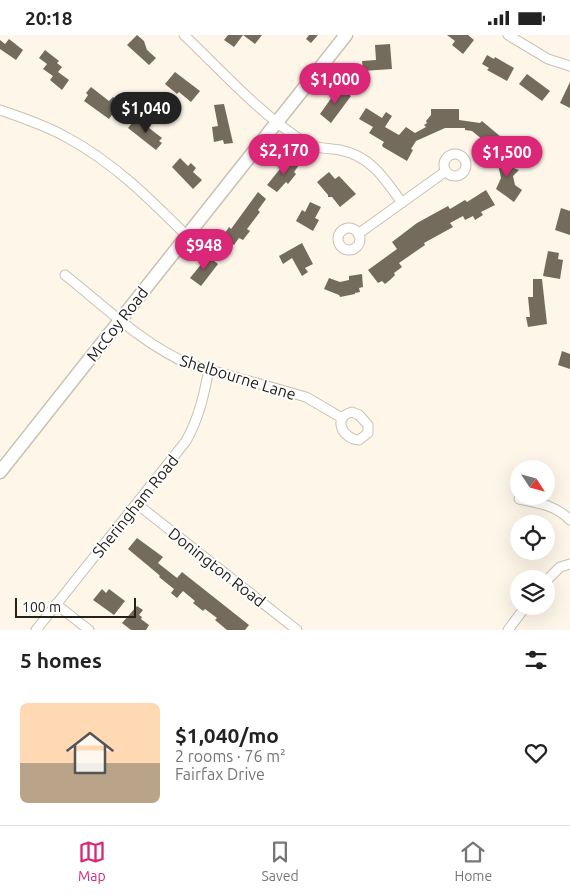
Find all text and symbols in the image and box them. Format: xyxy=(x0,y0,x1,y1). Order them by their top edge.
text: 20:18 xyxy=(25,7,73,29)
pin: $1,000 xyxy=(294,63,376,105)
text: $1,000 xyxy=(310,70,360,88)
pin: $1,040 xyxy=(105,91,187,134)
text: $1,040 xyxy=(121,99,171,117)
pin: $2,170 xyxy=(243,133,325,176)
pin: $1,500 xyxy=(466,135,548,178)
text: $2,170 xyxy=(259,141,309,159)
text: $1,500 xyxy=(482,143,532,161)
pin: $948 xyxy=(174,229,234,271)
text: $948 xyxy=(186,236,222,254)
street label: McCoy Road xyxy=(83,283,151,365)
street label: Shelbourne Lane xyxy=(178,351,298,403)
street label: Sheringham Road xyxy=(88,451,182,561)
north arrow xyxy=(510,460,555,505)
map controls xyxy=(510,460,555,615)
button: locate xyxy=(510,515,555,560)
street label: Donington Road xyxy=(165,524,269,610)
button: layers xyxy=(510,570,555,615)
scale bar xyxy=(15,595,136,618)
text: 100 m xyxy=(22,599,61,615)
icon: filters xyxy=(522,646,550,674)
text: 5 homes xyxy=(20,648,102,672)
icon: home xyxy=(60,723,120,783)
text: $1,040/mo xyxy=(175,723,279,747)
icon: heart xyxy=(522,739,550,767)
text: 2 rooms · 76 m² xyxy=(175,747,286,765)
text: Fairfax Drive xyxy=(175,765,265,783)
tab: Map xyxy=(78,838,106,884)
tab: Saved xyxy=(261,838,299,884)
tab: Home xyxy=(454,838,492,884)

